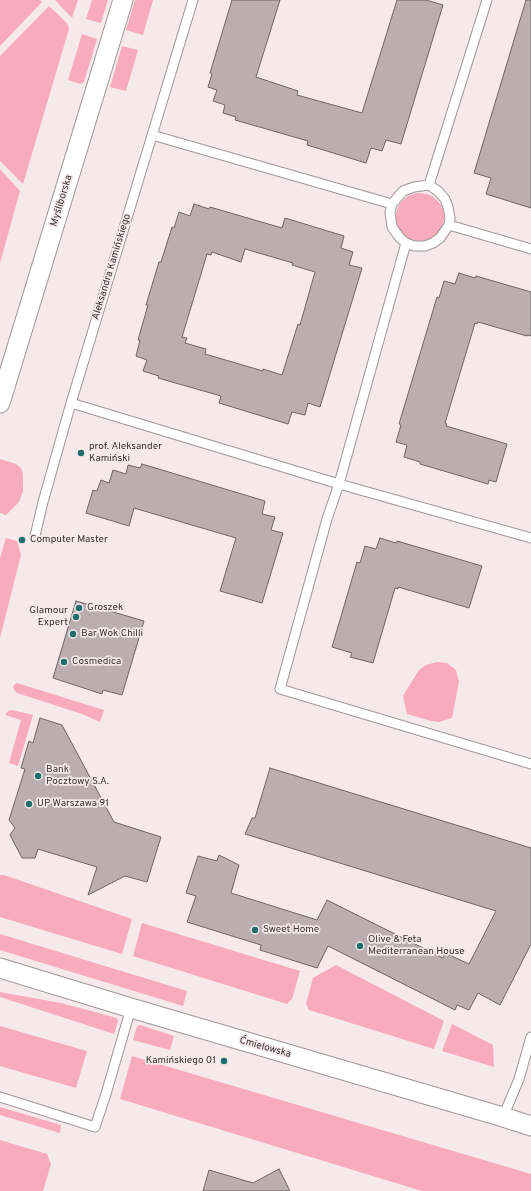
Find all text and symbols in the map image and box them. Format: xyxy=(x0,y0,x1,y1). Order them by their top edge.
street label: Myśliborska xyxy=(48,174,76,228)
street label: Aleksandra Kamińskiego xyxy=(90,212,134,322)
place label: prof. Aleksander Kamiński xyxy=(89,441,162,464)
marker: prof. Aleksander Kamiński xyxy=(76,448,86,458)
place label: Computer Master xyxy=(30,534,108,546)
marker: Computer Master xyxy=(17,535,27,545)
place label: Groszek xyxy=(87,602,123,614)
marker: Groszek xyxy=(74,603,84,613)
place label: Glamour Expert xyxy=(29,605,68,628)
marker: Glamour Expert xyxy=(71,612,81,622)
place label: Bar Wok Chilli xyxy=(81,628,143,640)
marker: Bar Wok Chilli xyxy=(68,629,78,639)
place label: Cosmedica xyxy=(72,656,121,668)
marker: Cosmedica xyxy=(59,657,69,667)
place label: Bank Pocztowy S.A. xyxy=(46,764,109,788)
marker: Bank Pocztowy S.A. xyxy=(33,771,43,781)
place label: UP Warszawa 91 xyxy=(37,798,109,810)
marker: UP Warszawa 91 xyxy=(24,799,34,809)
place label: Sweet Home xyxy=(263,924,319,936)
marker: Sweet Home xyxy=(250,925,260,935)
place label: Olive & Feta Mediterranean House xyxy=(368,934,465,958)
marker: Olive & Feta Mediterranean House xyxy=(355,941,365,951)
street label: Ćmielowska xyxy=(238,1035,292,1061)
place label: Kamińskiego 01 xyxy=(146,1055,216,1067)
marker: Kamińskiego 01 xyxy=(219,1056,229,1066)

